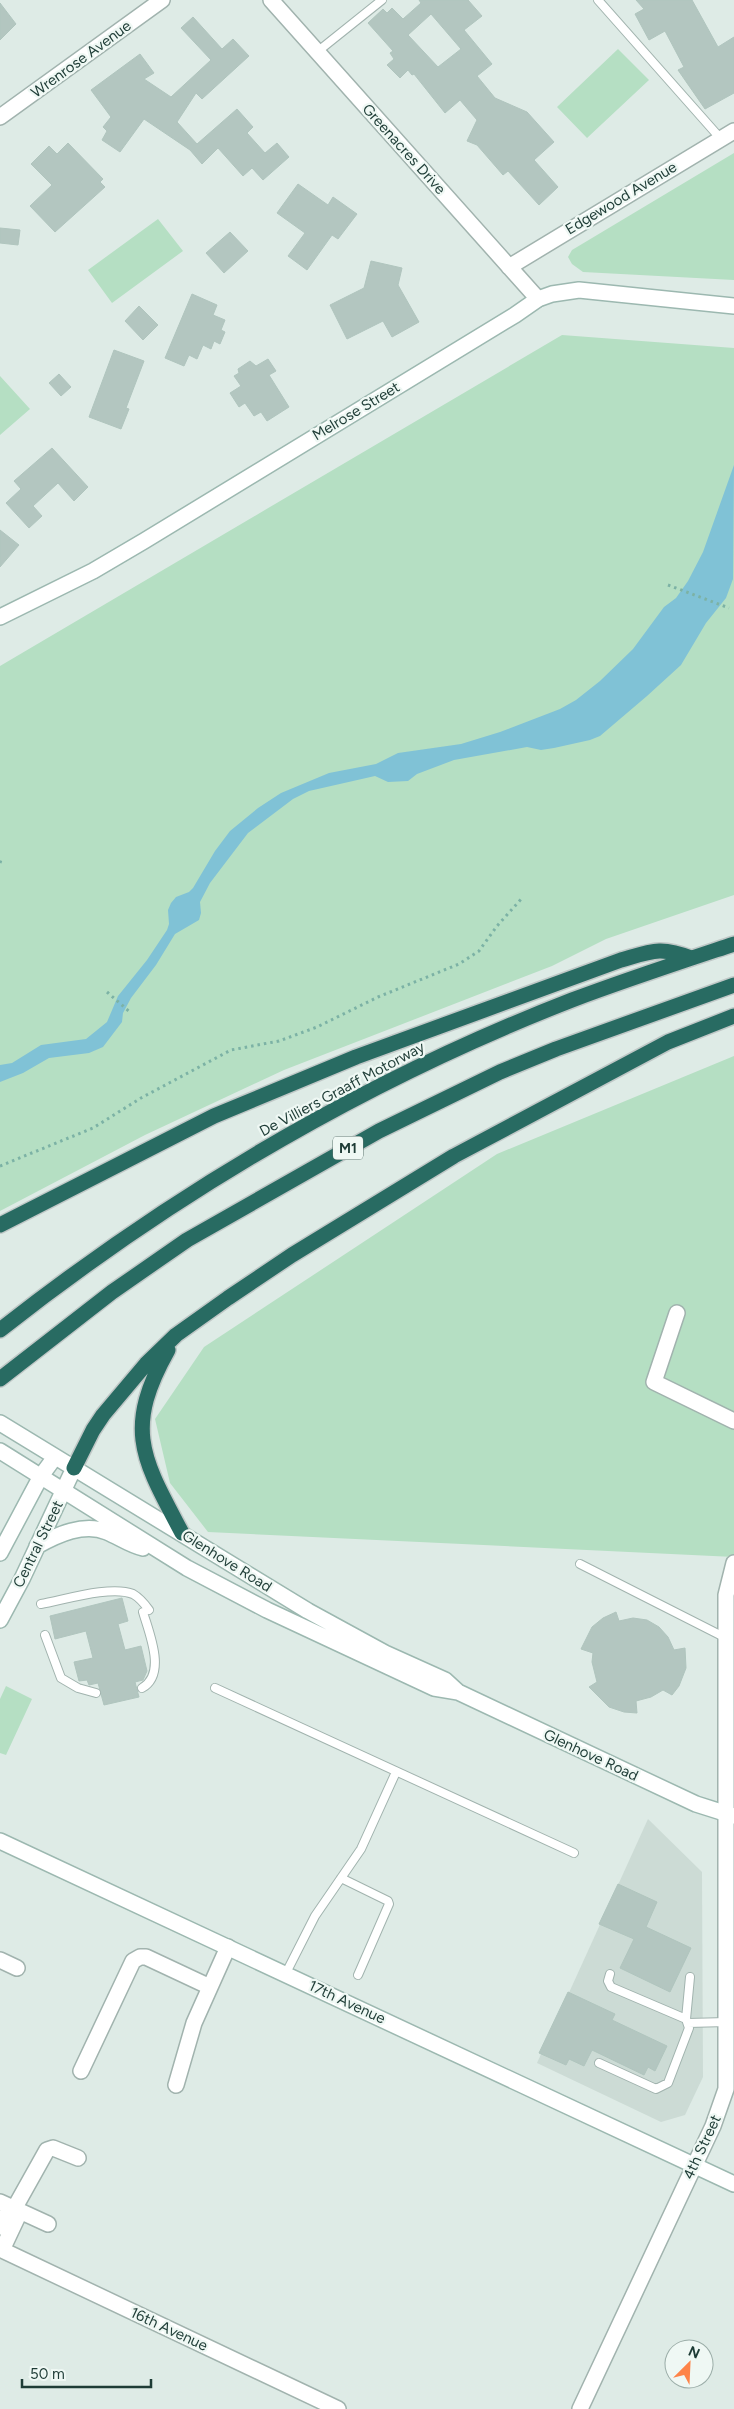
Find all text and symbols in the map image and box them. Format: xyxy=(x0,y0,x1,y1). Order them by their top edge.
street label: Wrenrose Avenue xyxy=(27,17,135,101)
street label: Greenacres Drive xyxy=(359,100,449,198)
street label: Edgewood Avenue xyxy=(562,158,680,238)
street label: Melrose Street xyxy=(309,378,403,444)
street label: De Villiers Graaff Motorway xyxy=(256,1038,428,1140)
road number: M1 xyxy=(333,1136,363,1160)
street label: Central Street xyxy=(9,1497,67,1591)
street label: Glenhove Road xyxy=(179,1526,275,1596)
street label: Glenhove Road xyxy=(541,1725,641,1785)
street label: 17th Avenue xyxy=(306,1976,388,2028)
street label: 4th Street xyxy=(679,2112,725,2182)
street label: 16th Avenue xyxy=(128,2303,210,2355)
north arrow xyxy=(664,2339,714,2389)
text: N xyxy=(686,2343,702,2363)
scale bar xyxy=(22,2356,151,2388)
text: 50 m xyxy=(30,2365,65,2383)

